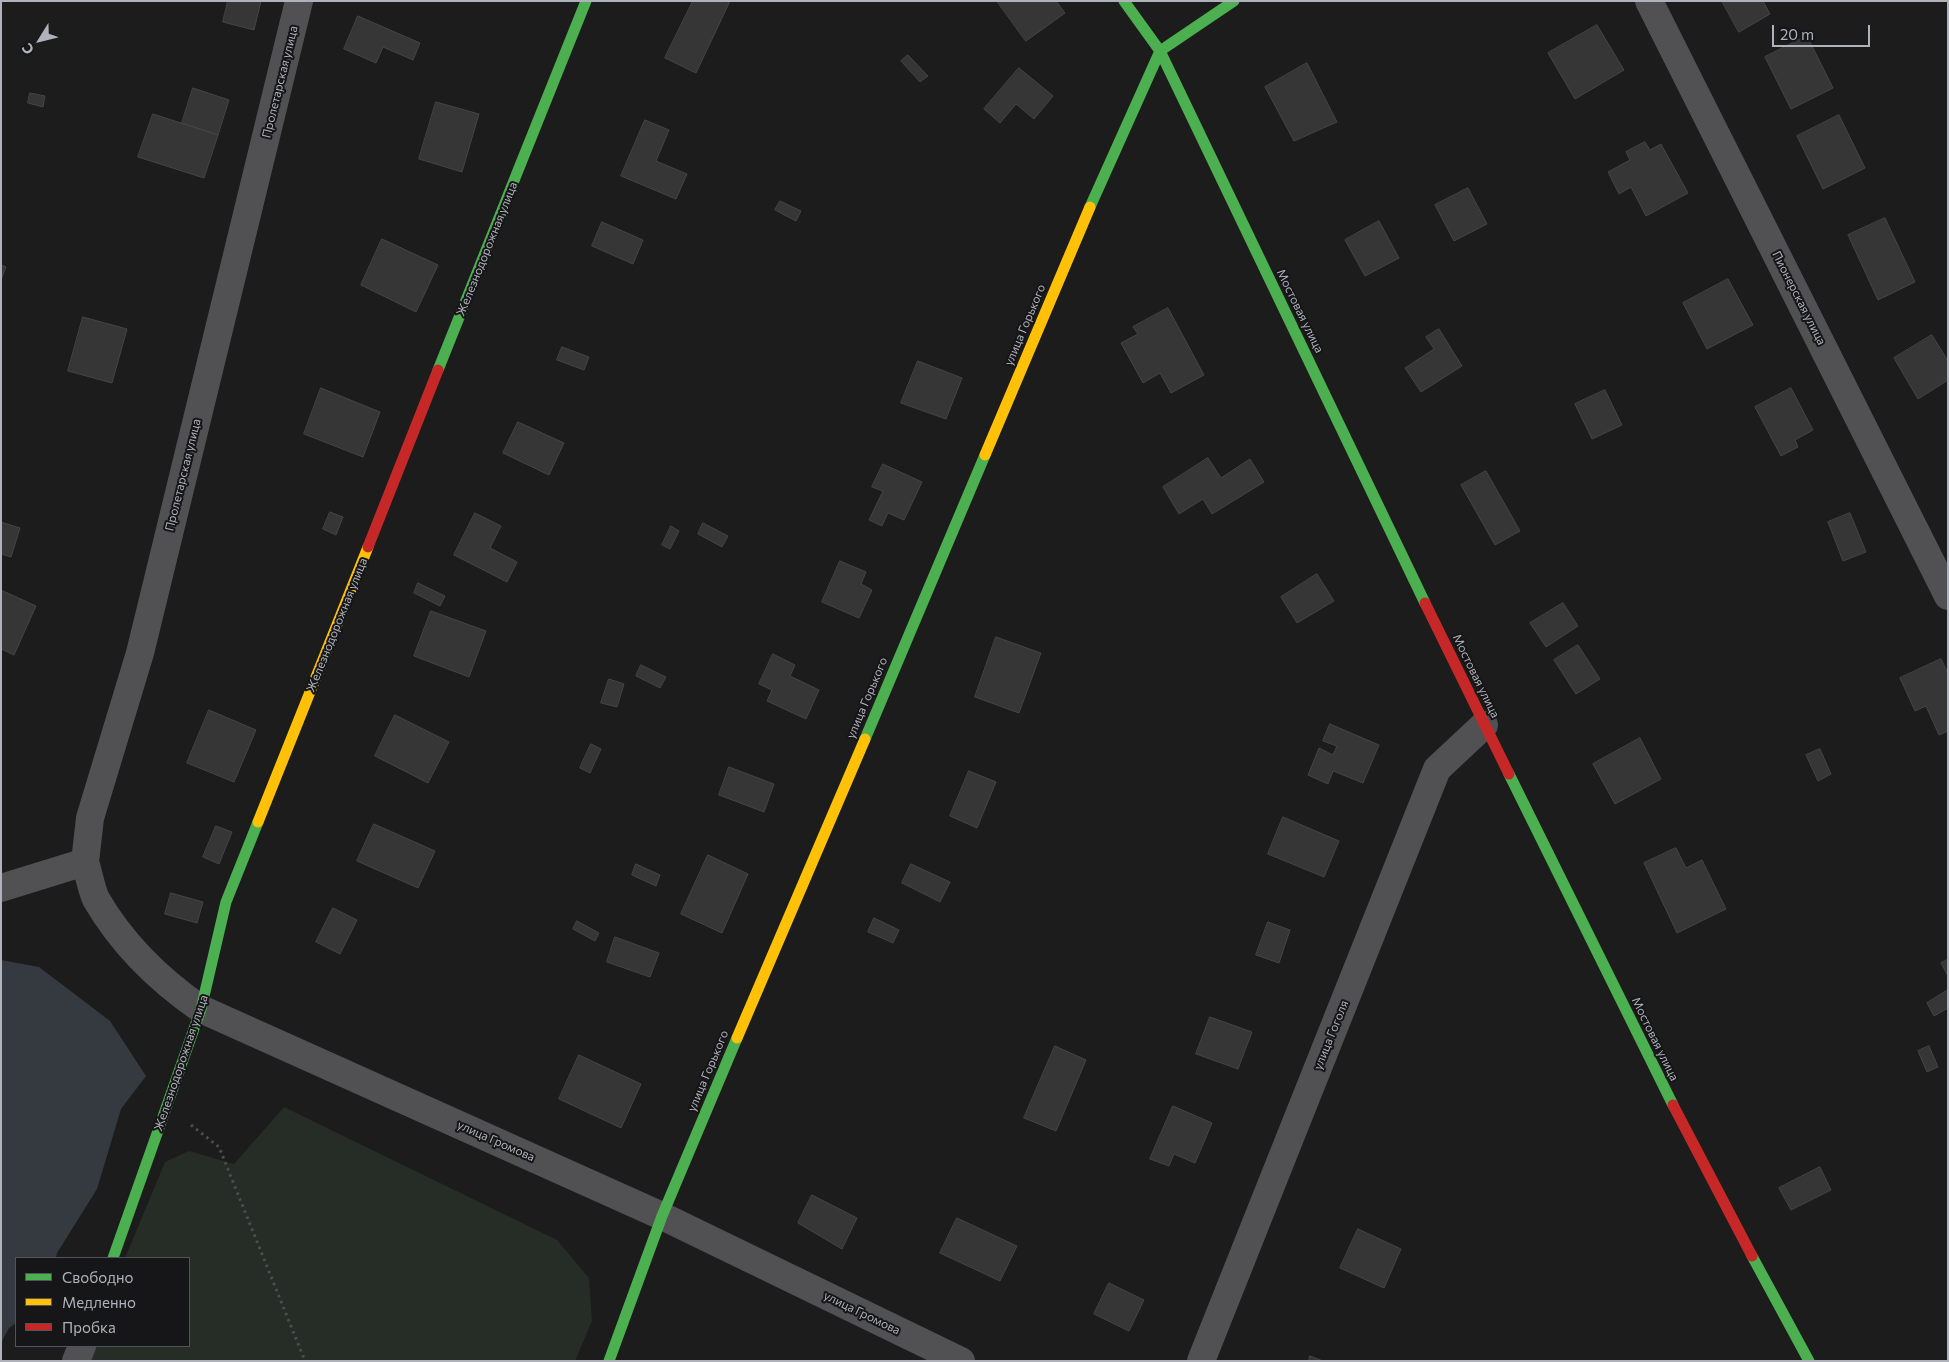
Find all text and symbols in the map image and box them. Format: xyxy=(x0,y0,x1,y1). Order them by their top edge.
north arrow xyxy=(15,15,65,65)
scale bar xyxy=(1774,15,1872,47)
street label: Пролетарская улица xyxy=(259,24,301,140)
text: 20 m xyxy=(1780,25,1814,43)
text: С xyxy=(18,40,37,58)
street label: Железнодорожная улица xyxy=(453,180,521,318)
street label: Пионерская улица xyxy=(1769,249,1829,347)
street label: Мостовая улица xyxy=(1274,267,1326,355)
street label: улица Горького xyxy=(1001,282,1049,368)
street label: Пролетарская улица xyxy=(162,417,204,533)
street label: Железнодорожная улица xyxy=(303,556,371,694)
street label: Мостовая улица xyxy=(1450,632,1502,720)
street label: улица Горького xyxy=(843,655,891,741)
street label: Железнодорожная улица xyxy=(151,993,211,1133)
street label: Мостовая улица xyxy=(1629,995,1681,1083)
street label: улица Гоголя xyxy=(1311,998,1351,1072)
street label: улица Горького xyxy=(684,1028,732,1114)
street label: улица Громова xyxy=(455,1117,537,1165)
legend xyxy=(15,1257,190,1347)
text: Свободно xyxy=(62,1268,133,1286)
street label: улица Громова xyxy=(821,1288,903,1338)
text: Медленно xyxy=(62,1293,136,1311)
text: Пробка xyxy=(62,1318,116,1336)

